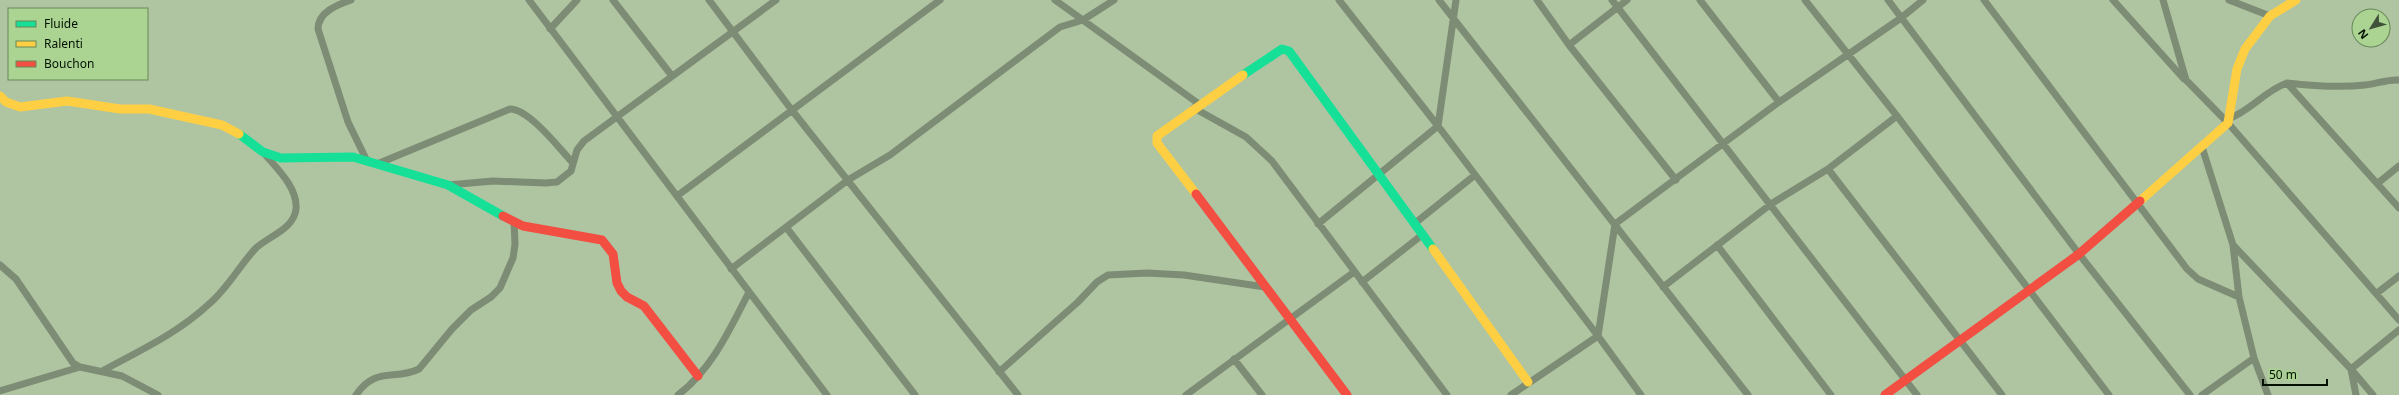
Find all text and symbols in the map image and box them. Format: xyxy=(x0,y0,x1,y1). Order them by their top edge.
legend xyxy=(8,8,148,80)
north arrow xyxy=(2351,8,2391,48)
text: Fluide xyxy=(44,15,78,32)
text: N xyxy=(2354,26,2371,42)
text: Ralenti xyxy=(44,35,83,52)
text: Bouchon xyxy=(44,55,94,72)
scale bar xyxy=(2263,361,2327,387)
text: 50 m xyxy=(2269,366,2297,383)

